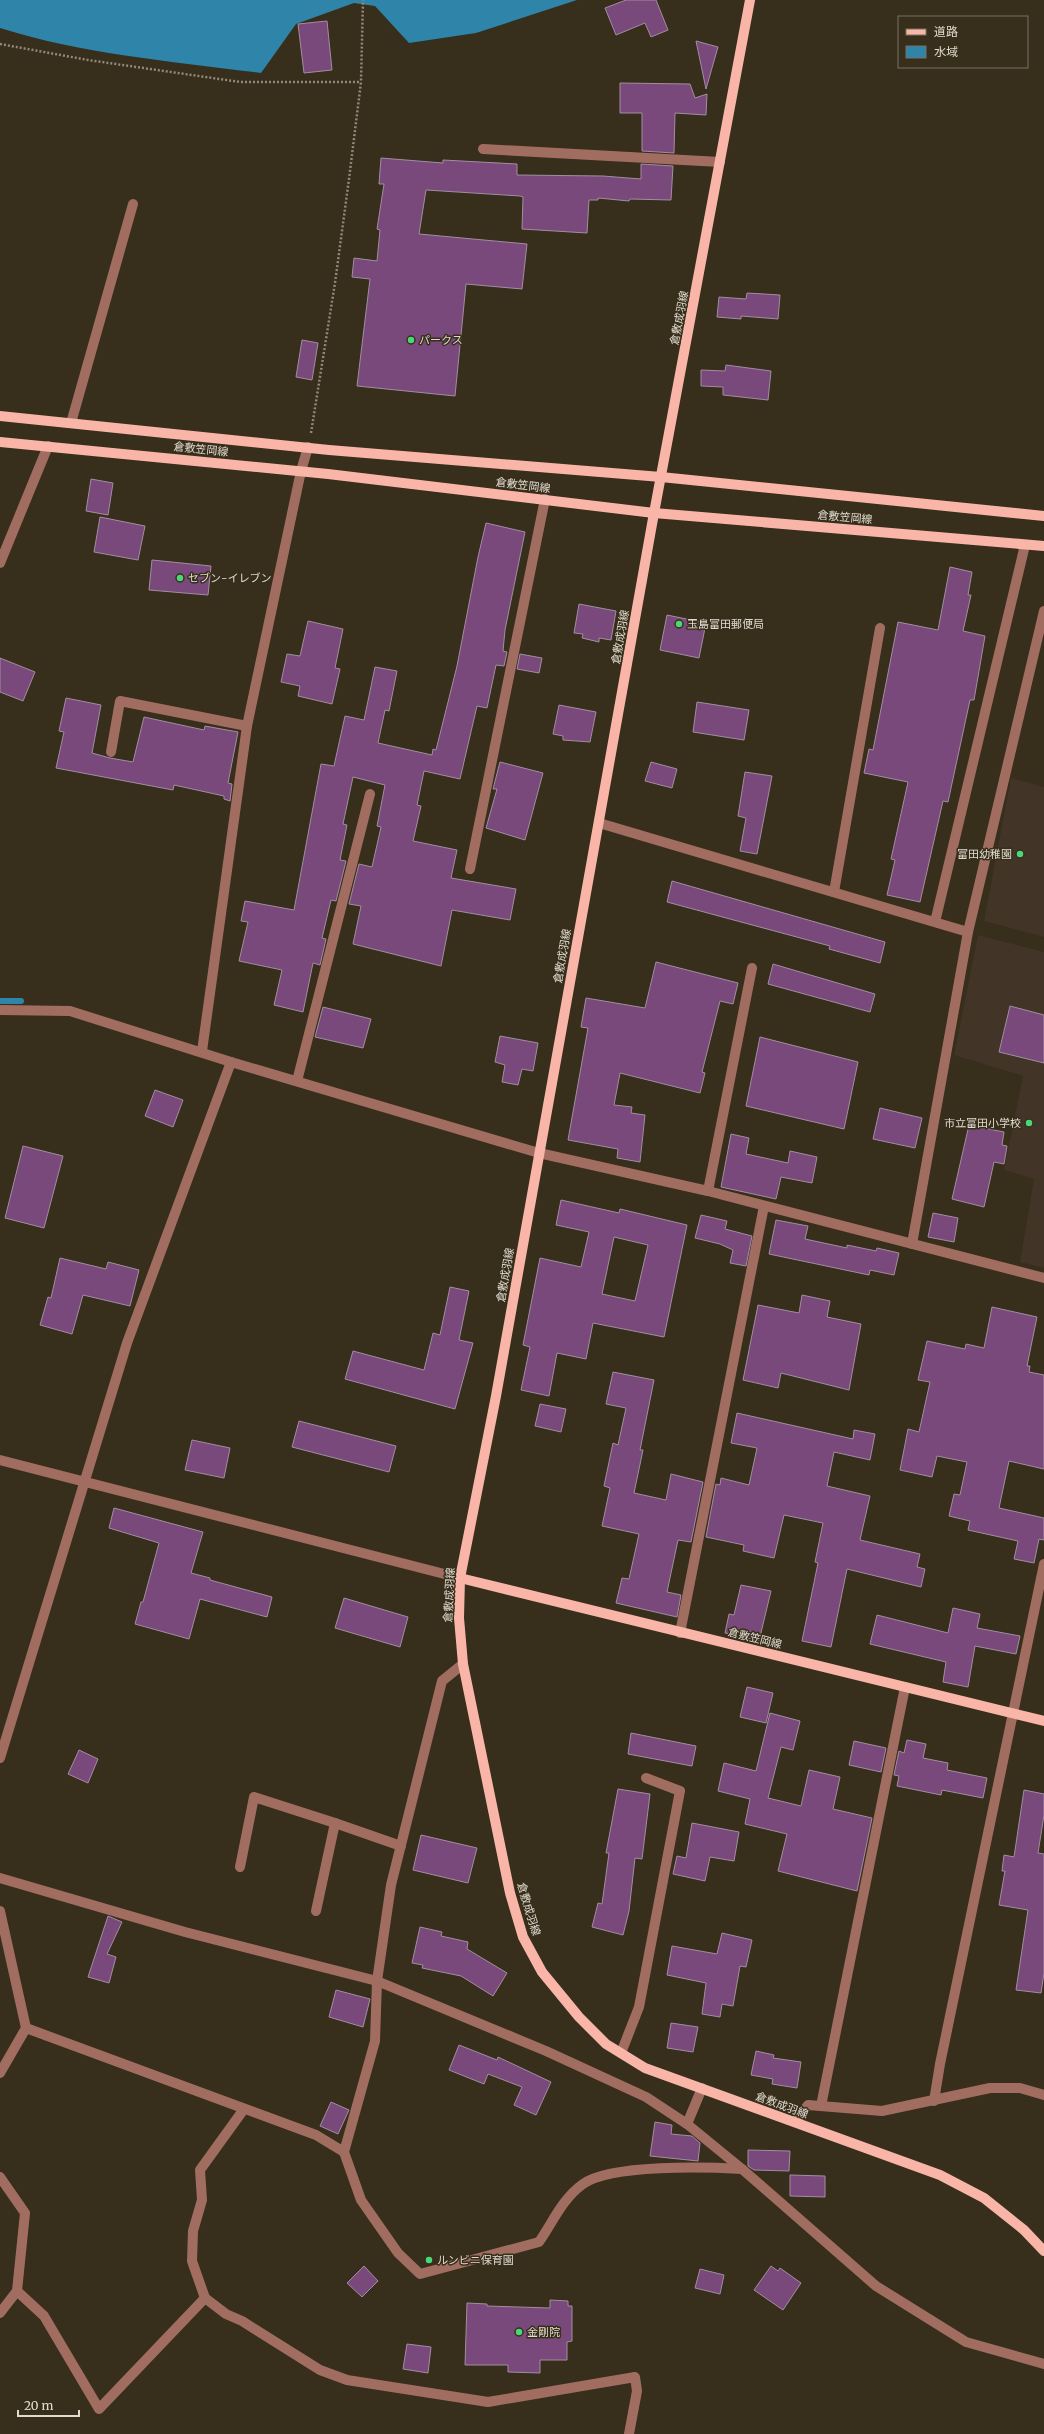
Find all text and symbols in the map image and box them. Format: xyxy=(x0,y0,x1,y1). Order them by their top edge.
legend xyxy=(898,16,1028,68)
text: 道路 xyxy=(934,24,958,39)
text: 水域 xyxy=(934,44,958,59)
street label: 倉敷成羽線 xyxy=(667,290,691,346)
place label: パークス xyxy=(419,333,463,347)
marker: パークス xyxy=(406,335,416,345)
street label: 倉敷笠岡線 xyxy=(173,439,229,459)
street label: 倉敷笠岡線 xyxy=(495,475,551,495)
street label: 倉敷笠岡線 xyxy=(817,508,873,526)
place label: セブン-イレブン xyxy=(188,571,271,585)
marker: セブン-イレブン xyxy=(175,573,185,583)
street label: 倉敷成羽線 xyxy=(608,609,632,665)
place label: 玉島富田郵便局 xyxy=(687,617,764,631)
marker: 玉島富田郵便局 xyxy=(674,619,684,629)
place label: 富田幼稚園 xyxy=(957,847,1012,861)
marker: 富田幼稚園 xyxy=(1015,849,1025,859)
street label: 倉敷成羽線 xyxy=(550,928,574,984)
place label: 市立富田小学校 xyxy=(944,1116,1021,1130)
marker: 市立富田小学校 xyxy=(1024,1118,1034,1128)
street label: 倉敷成羽線 xyxy=(493,1247,517,1303)
street label: 倉敷成羽線 xyxy=(441,1567,457,1623)
street label: 倉敷笠岡線 xyxy=(727,1625,783,1651)
street label: 倉敷成羽線 xyxy=(514,1881,544,1937)
street label: 倉敷成羽線 xyxy=(754,2089,810,2121)
place label: ルンビニ保育園 xyxy=(437,2253,514,2267)
marker: ルンビニ保育園 xyxy=(424,2255,434,2265)
place label: 金剛院 xyxy=(527,2325,560,2339)
marker: 金剛院 xyxy=(514,2327,524,2337)
scale bar xyxy=(18,2392,79,2418)
text: 20 m xyxy=(24,2398,53,2413)

